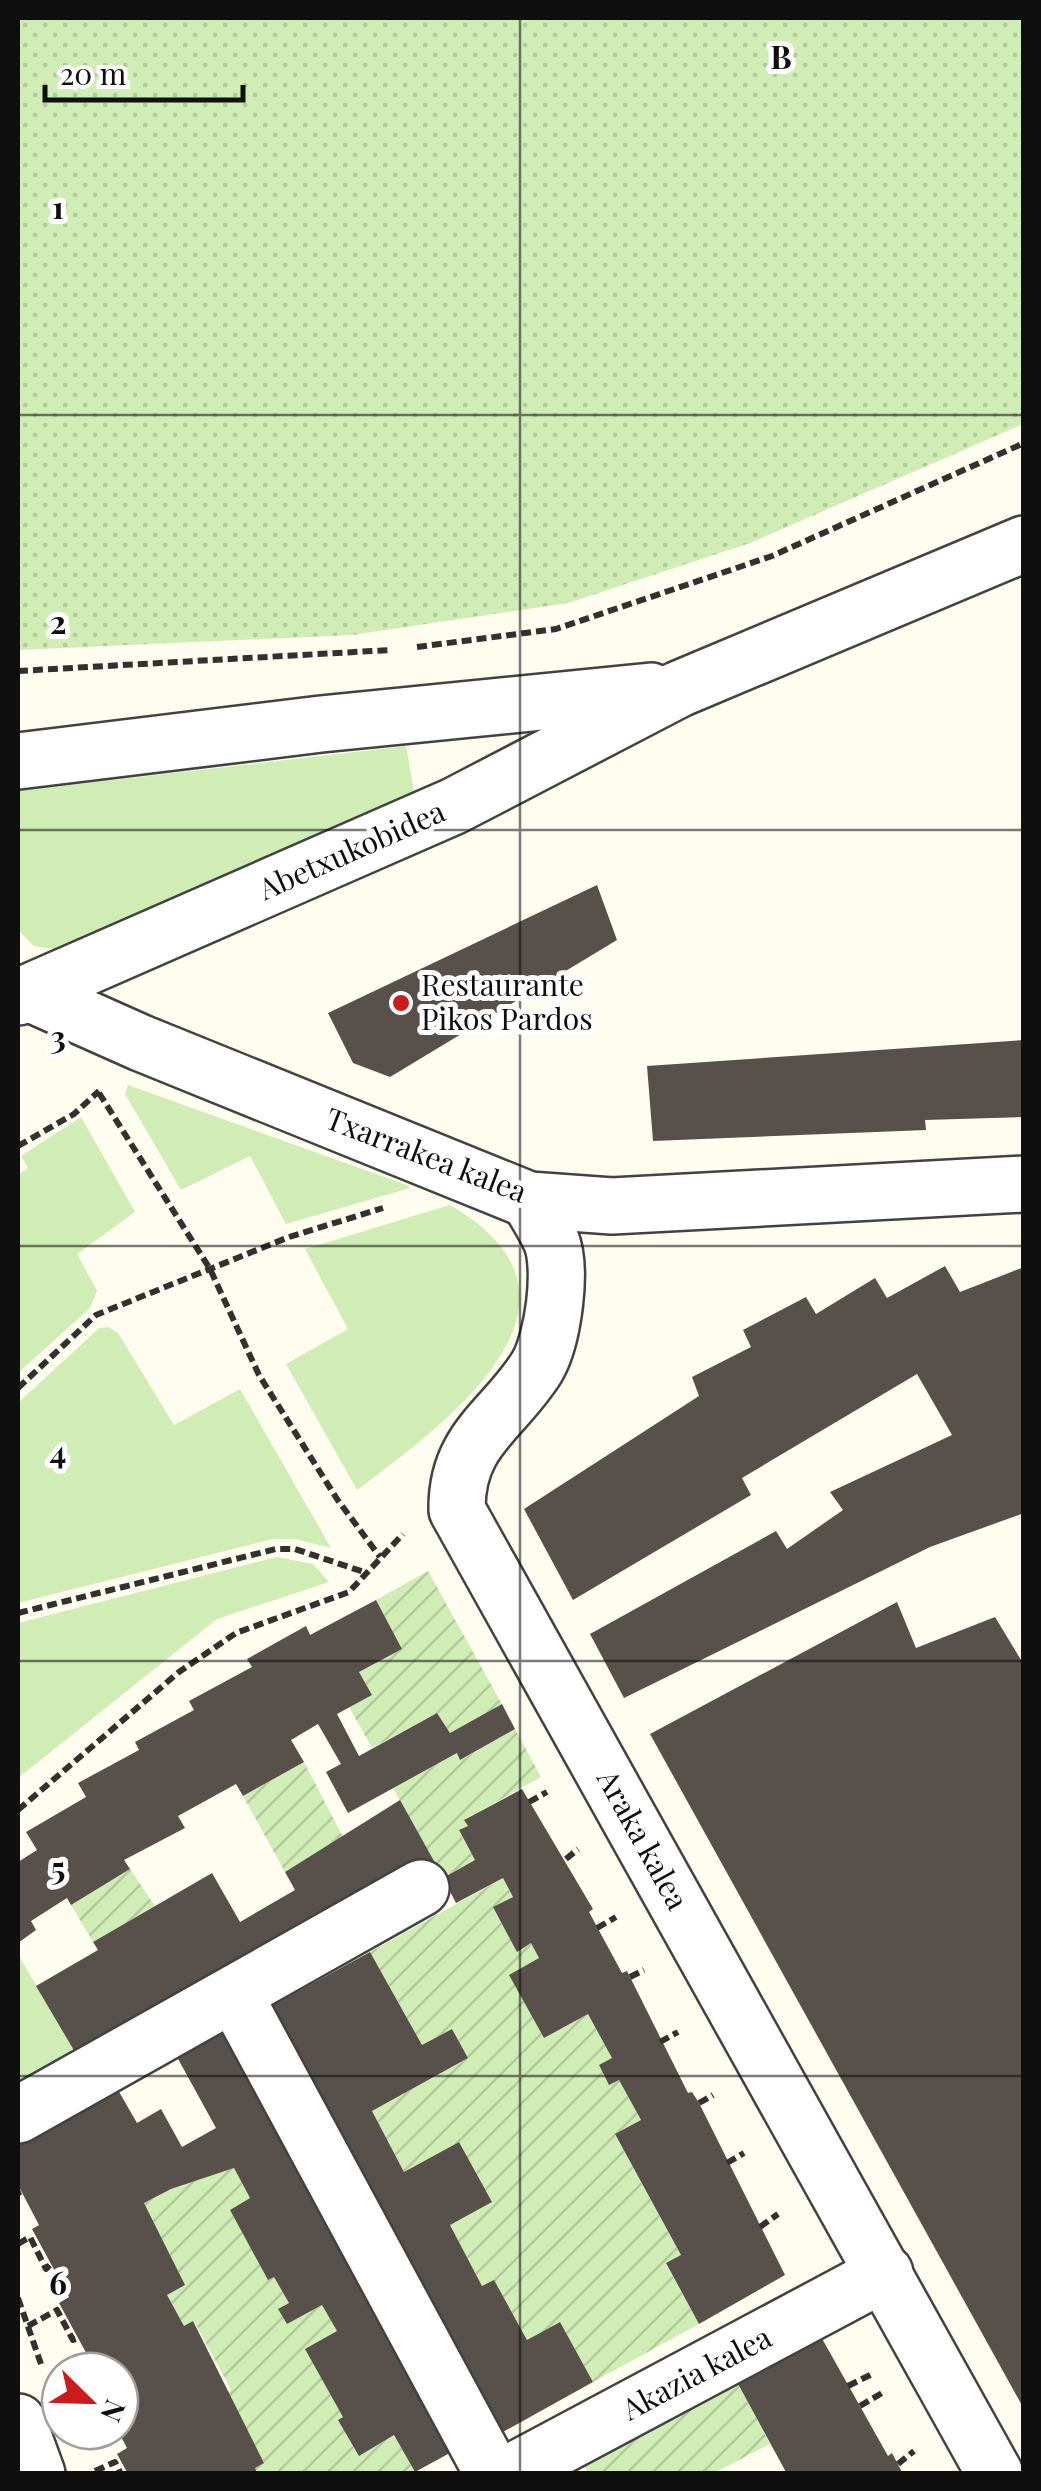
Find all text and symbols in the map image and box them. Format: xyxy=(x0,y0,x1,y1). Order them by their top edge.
text: B xyxy=(770,34,792,77)
scale bar xyxy=(45,40,242,102)
text: 20 m xyxy=(60,53,127,93)
text: 1 xyxy=(52,184,64,227)
text: 2 xyxy=(50,599,66,642)
street label: Abetxukobidea xyxy=(251,790,451,909)
place label: Restaurante Pikos Pardos xyxy=(421,964,593,1038)
marker: Restaurante Pikos Pardos xyxy=(390,992,412,1014)
text: 3 xyxy=(50,1014,66,1057)
street label: Txarrakea kalea xyxy=(320,1097,533,1211)
text: 4 xyxy=(50,1429,66,1472)
street label: Araka kalea xyxy=(588,1761,699,1916)
text: 5 xyxy=(51,1845,65,1888)
text: 6 xyxy=(49,2260,67,2303)
street label: Akazia kalea xyxy=(613,2316,778,2429)
north arrow xyxy=(40,2351,140,2451)
text: N xyxy=(93,2395,135,2428)

